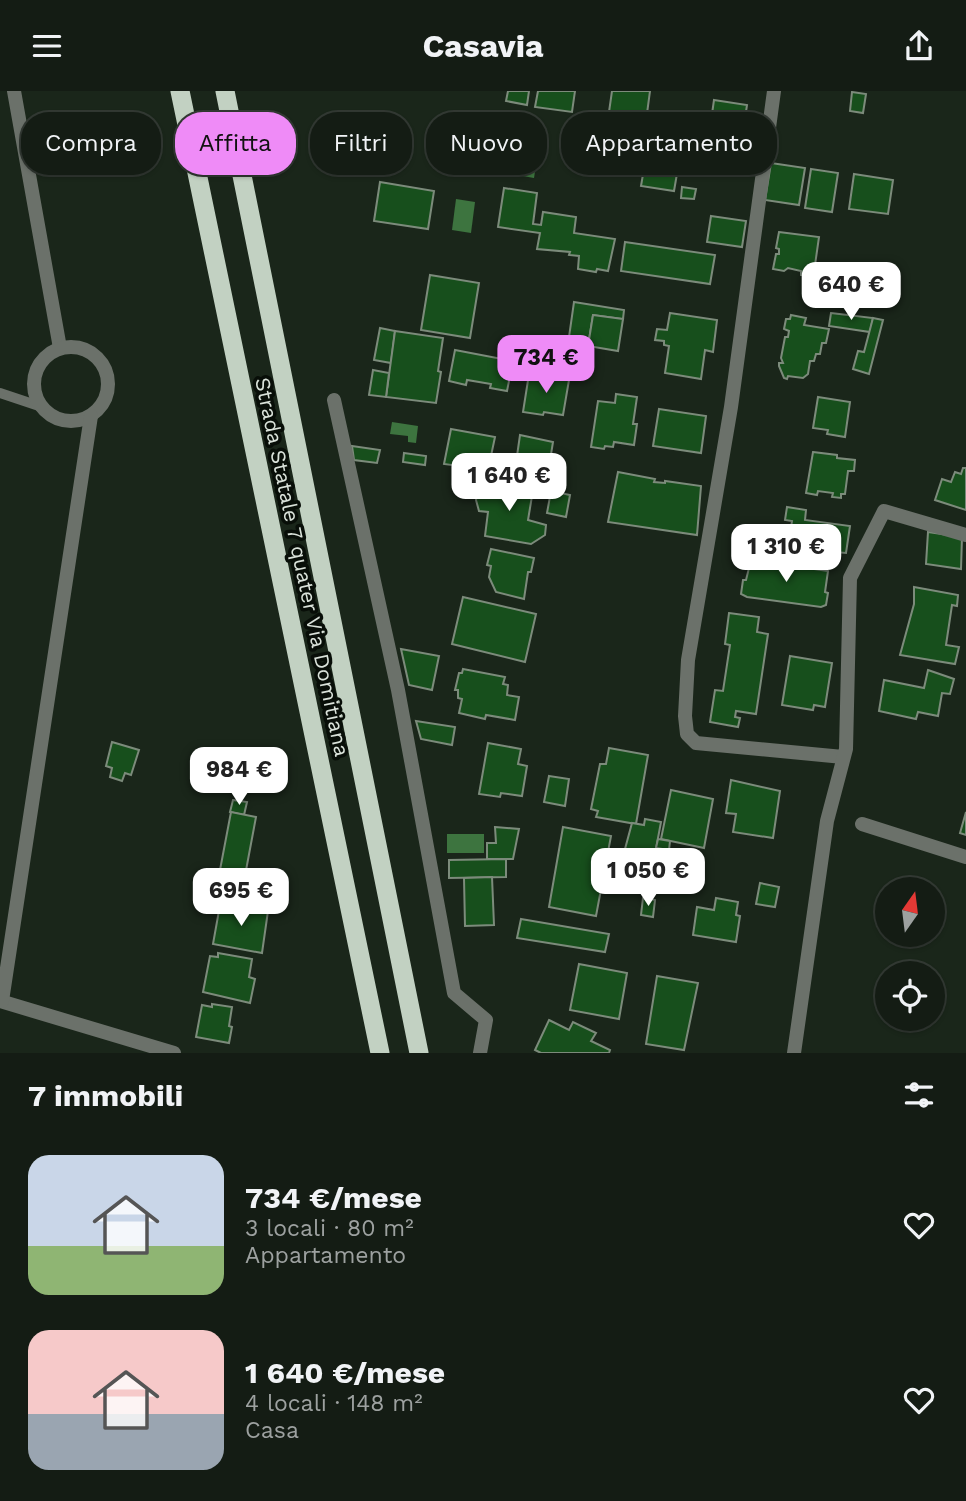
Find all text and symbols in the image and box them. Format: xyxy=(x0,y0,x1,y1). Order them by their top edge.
icon: menu xyxy=(28,27,66,65)
text: Casavia xyxy=(423,27,544,65)
icon: share xyxy=(900,27,938,65)
chip: Compra xyxy=(21,112,161,175)
chip: Affitta xyxy=(175,112,296,175)
chip: Filtri xyxy=(310,112,412,175)
chip: Nuovo xyxy=(426,112,547,175)
chip: Appartamento xyxy=(561,112,777,175)
pin: 640 € xyxy=(802,263,900,322)
text: 640 € xyxy=(818,271,884,298)
pin: 734 € xyxy=(497,335,595,395)
text: 734 € xyxy=(513,344,579,371)
street label: Strada Statale 7 quater Via Domitiana xyxy=(250,375,355,759)
pin: 1 640 € xyxy=(444,453,574,513)
text: 1 640 € xyxy=(467,462,551,489)
pin: 1 310 € xyxy=(721,525,851,584)
text: 1 310 € xyxy=(747,533,825,560)
pin: 984 € xyxy=(190,747,288,807)
text: 984 € xyxy=(206,756,272,783)
pin: 1 050 € xyxy=(583,849,713,908)
text: 1 050 € xyxy=(607,857,689,884)
pin: 695 € xyxy=(192,869,290,928)
text: 695 € xyxy=(209,877,273,904)
north arrow xyxy=(875,877,945,947)
map controls xyxy=(875,877,945,1031)
button: locate xyxy=(875,961,945,1031)
icon: filters xyxy=(900,1076,938,1114)
text: 7 immobili xyxy=(28,1078,183,1113)
text: 734 €/mese xyxy=(245,1180,422,1215)
icon: home xyxy=(84,1183,168,1267)
icon: heart xyxy=(900,1206,938,1244)
text: 3 locali · 80 m² xyxy=(245,1215,414,1242)
text: Appartamento xyxy=(245,1242,406,1269)
text: 1 640 €/mese xyxy=(245,1355,445,1390)
icon: home xyxy=(84,1358,168,1442)
icon: heart xyxy=(900,1381,938,1419)
text: 4 locali · 148 m² xyxy=(245,1390,423,1417)
text: Casa xyxy=(245,1417,299,1444)

